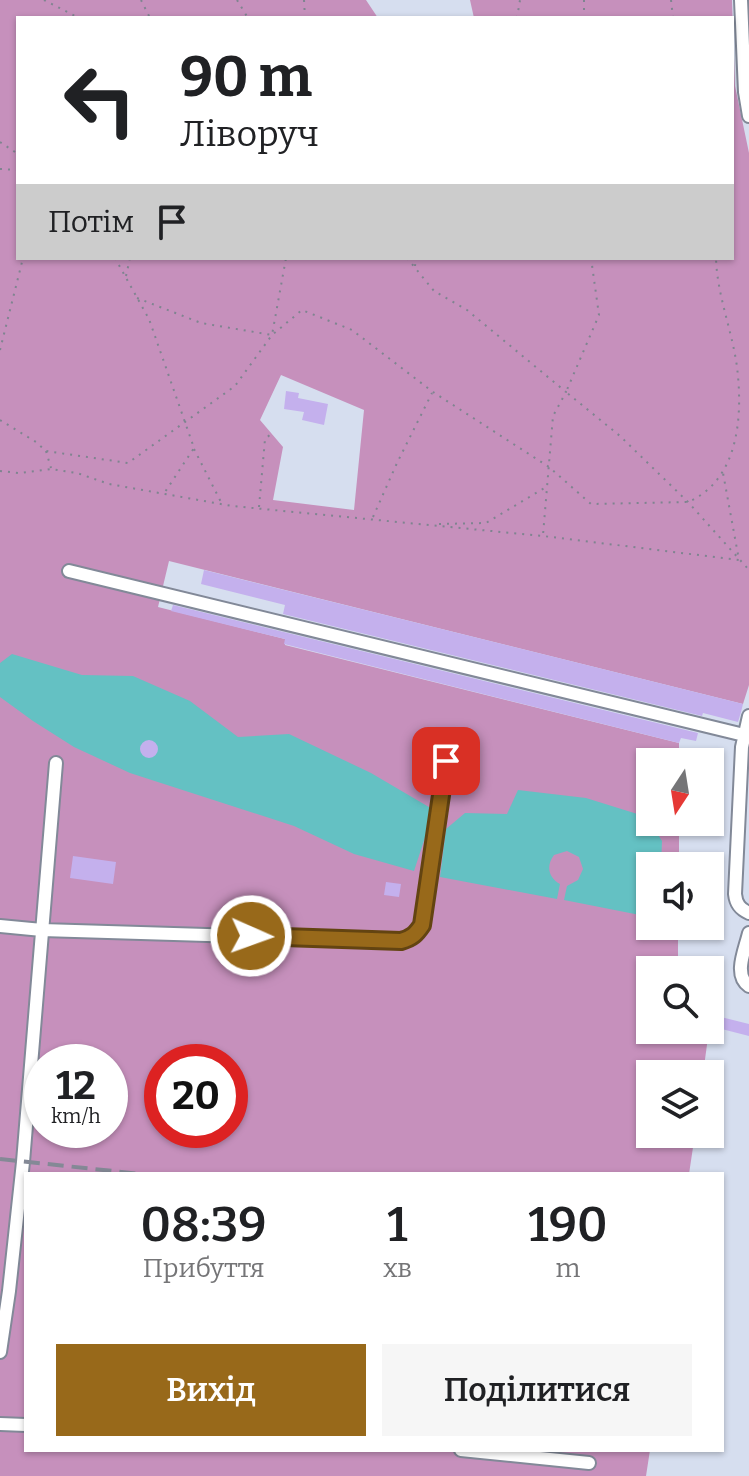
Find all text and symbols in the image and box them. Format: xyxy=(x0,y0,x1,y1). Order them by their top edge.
text: 90 m xyxy=(180,44,312,111)
icon: left xyxy=(48,48,152,152)
text: Ліворуч xyxy=(180,112,319,156)
icon: arrive xyxy=(150,200,194,244)
text: Потім xyxy=(48,204,134,240)
pin xyxy=(412,727,480,795)
icon: arrive xyxy=(424,739,468,783)
north arrow xyxy=(636,748,724,836)
map controls xyxy=(636,748,724,1148)
button: sound xyxy=(636,852,724,940)
position arrow xyxy=(209,894,293,978)
button: search xyxy=(636,956,724,1044)
speed limit sign: 20 xyxy=(144,1044,248,1148)
button: layers xyxy=(636,1060,724,1148)
text: 12 xyxy=(56,1062,96,1110)
text: km/h xyxy=(51,1104,101,1128)
text: 08:39 xyxy=(141,1196,267,1254)
text: 1 xyxy=(387,1196,408,1254)
text: 190 xyxy=(528,1196,607,1254)
text: Прибуття xyxy=(143,1253,265,1284)
text: хв xyxy=(383,1253,412,1284)
text: m xyxy=(556,1253,580,1284)
button: Вихід xyxy=(56,1344,366,1436)
button: Поділитися xyxy=(382,1344,692,1436)

